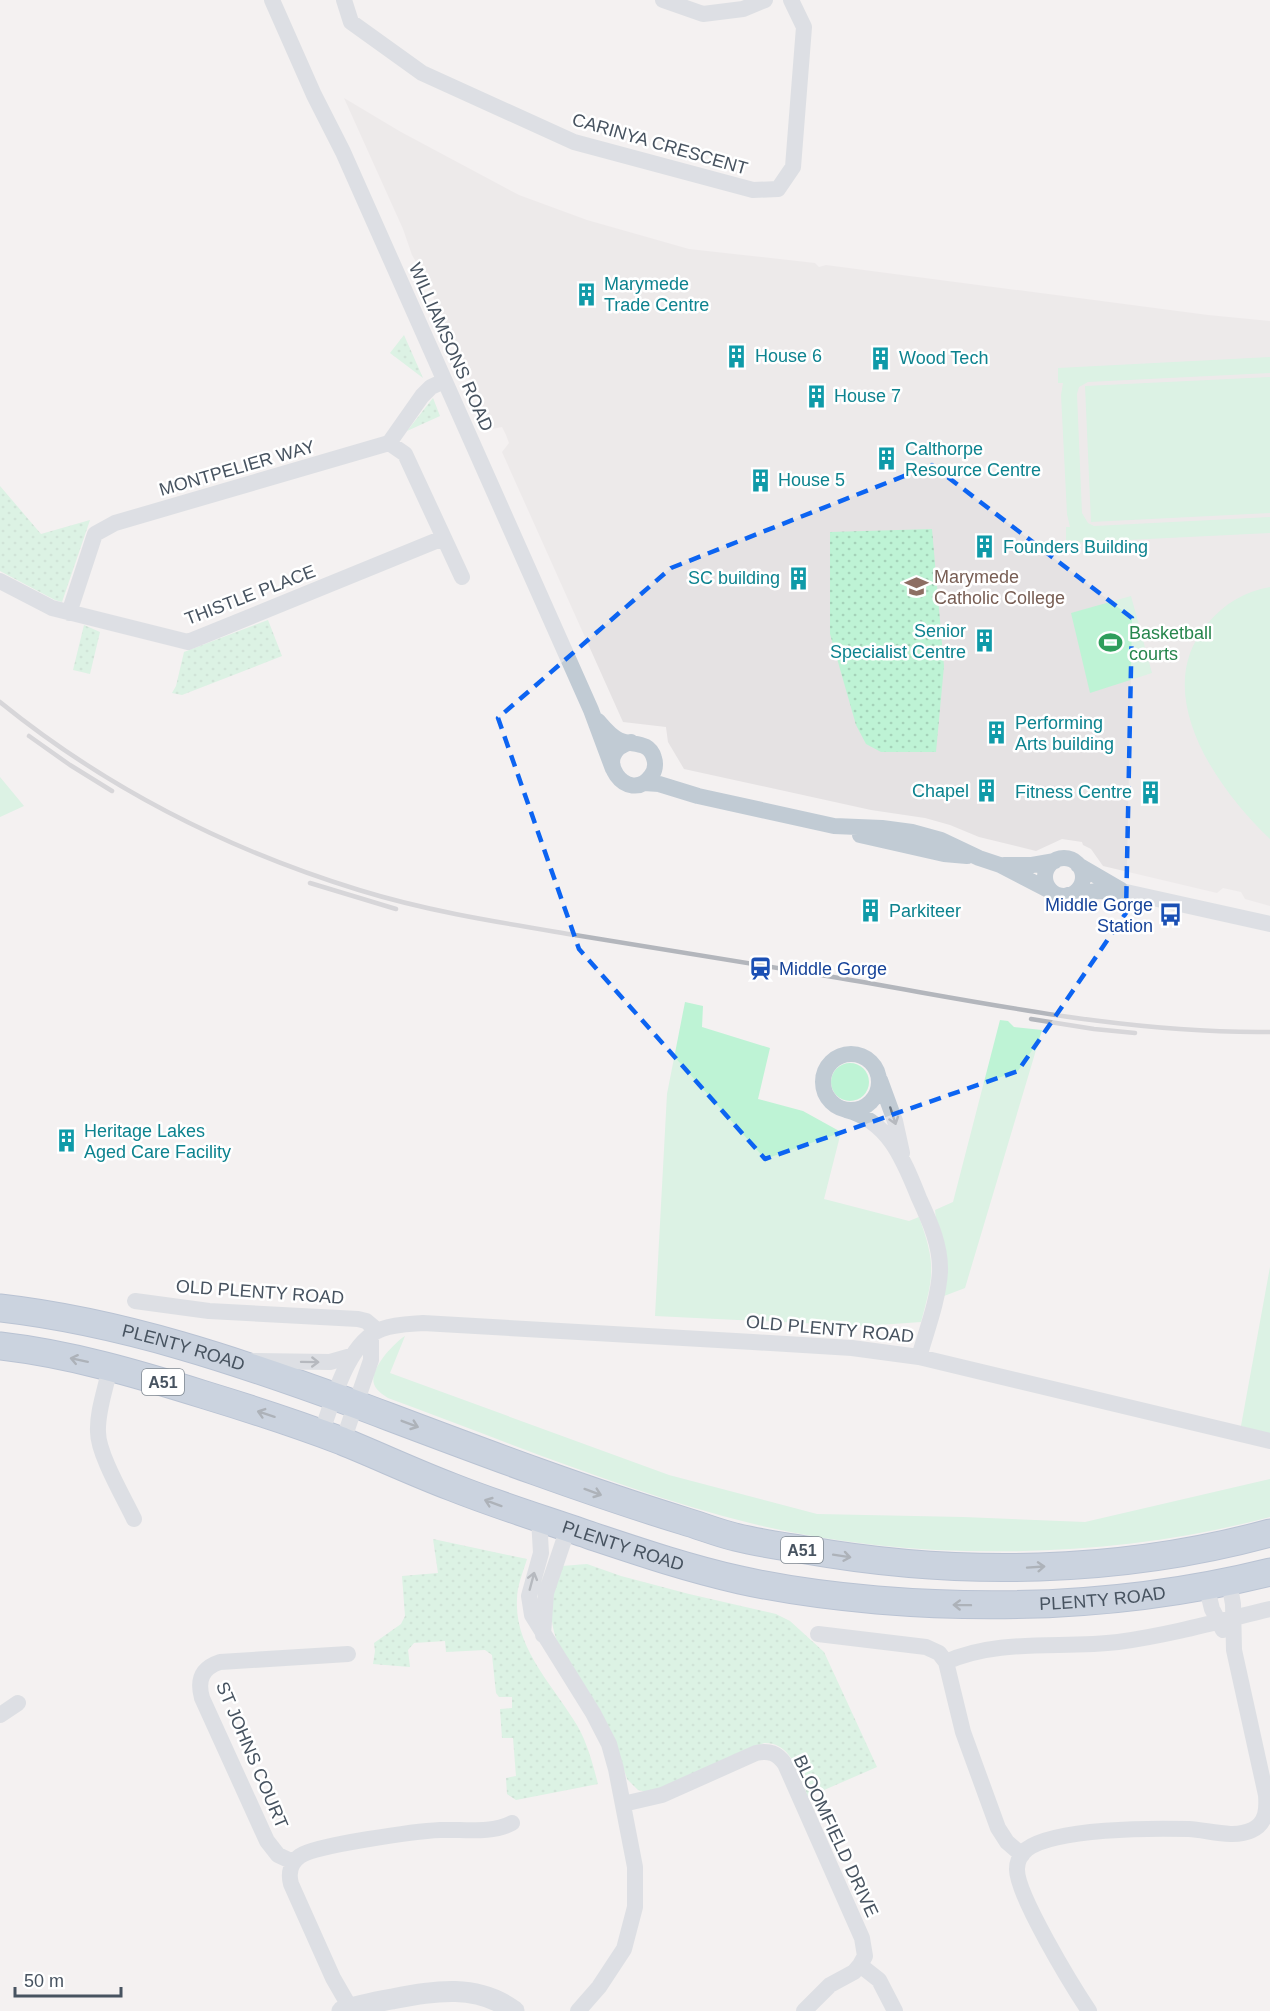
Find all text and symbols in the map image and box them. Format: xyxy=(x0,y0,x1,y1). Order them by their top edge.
street label: CARINYA CRESCENT xyxy=(570,109,750,179)
street label: WILLIAMSONS ROAD xyxy=(405,260,497,434)
place label: Marymede Trade Centre xyxy=(604,274,709,315)
building icon: Marymede Trade Centre xyxy=(573,281,599,307)
building icon: House 6 xyxy=(724,343,750,369)
building icon: Wood Tech xyxy=(868,345,894,371)
place label: House 6 xyxy=(755,346,822,366)
place label: Wood Tech xyxy=(899,348,988,368)
building icon: House 7 xyxy=(803,383,829,409)
place label: House 7 xyxy=(834,386,901,406)
street label: MONTPELIER WAY xyxy=(157,436,317,500)
place label: Calthorpe Resource Centre xyxy=(905,439,1041,480)
building icon: Calthorpe Resource Centre xyxy=(874,446,900,472)
building icon: House 5 xyxy=(747,467,773,493)
place label: House 5 xyxy=(778,470,845,490)
building icon: Founders Building xyxy=(972,534,998,560)
place label: Founders Building xyxy=(1003,537,1148,557)
street label: THISTLE PLACE xyxy=(182,561,318,629)
building icon: SC building xyxy=(785,565,811,591)
place label: Marymede Catholic College xyxy=(934,567,1065,608)
place label: SC building xyxy=(688,568,780,588)
school or university icon: Marymede Catholic College xyxy=(903,574,929,600)
place label: Senior Specialist Centre xyxy=(830,621,966,662)
place label: Basketball courts xyxy=(1129,623,1212,664)
building icon: Senior Specialist Centre xyxy=(971,628,997,654)
sports icon: Basketball courts xyxy=(1098,630,1124,656)
place label: Performing Arts building xyxy=(1015,713,1114,754)
building icon: Performing Arts building xyxy=(984,720,1010,746)
building icon: Chapel xyxy=(974,778,1000,804)
building icon: Fitness Centre xyxy=(1137,779,1163,805)
place label: Chapel xyxy=(912,781,969,801)
place label: Fitness Centre xyxy=(1015,782,1132,802)
place label: Middle Gorge Station xyxy=(1045,895,1153,936)
building icon: Parkiteer xyxy=(858,898,884,924)
place label: Parkiteer xyxy=(889,901,961,921)
bus stop icon: Middle Gorge Station xyxy=(1158,902,1184,928)
station icon: Middle Gorge xyxy=(748,956,774,982)
place label: Middle Gorge xyxy=(779,959,887,979)
one-way arrow xyxy=(888,1106,899,1125)
place label: Heritage Lakes Aged Care Facility xyxy=(84,1121,231,1162)
building icon: Heritage Lakes Aged Care Facility xyxy=(53,1128,79,1154)
street label: OLD PLENTY ROAD xyxy=(175,1276,345,1308)
street label: OLD PLENTY ROAD xyxy=(745,1312,915,1346)
street label: PLENTY ROAD xyxy=(120,1320,247,1375)
one-way arrow xyxy=(69,1353,88,1365)
one-way arrow xyxy=(300,1357,320,1368)
road number: A51 xyxy=(142,1369,184,1395)
one-way arrow xyxy=(257,1408,276,1419)
one-way arrow xyxy=(400,1419,419,1430)
one-way arrow xyxy=(583,1487,601,1498)
one-way arrow xyxy=(484,1496,503,1507)
street label: PLENTY ROAD xyxy=(560,1517,686,1575)
road number: A51 xyxy=(781,1537,823,1563)
one-way arrow xyxy=(831,1551,851,1562)
one-way arrow xyxy=(1026,1562,1046,1573)
one-way arrow xyxy=(527,1572,538,1591)
street label: PLENTY ROAD xyxy=(1039,1583,1167,1614)
one-way arrow xyxy=(952,1599,972,1611)
street label: ST JOHNS COURT xyxy=(212,1679,292,1831)
street label: BLOOMFIELD DRIVE xyxy=(790,1752,882,1920)
scale bar xyxy=(15,1960,122,1998)
text: 50 m xyxy=(24,1971,64,1991)

